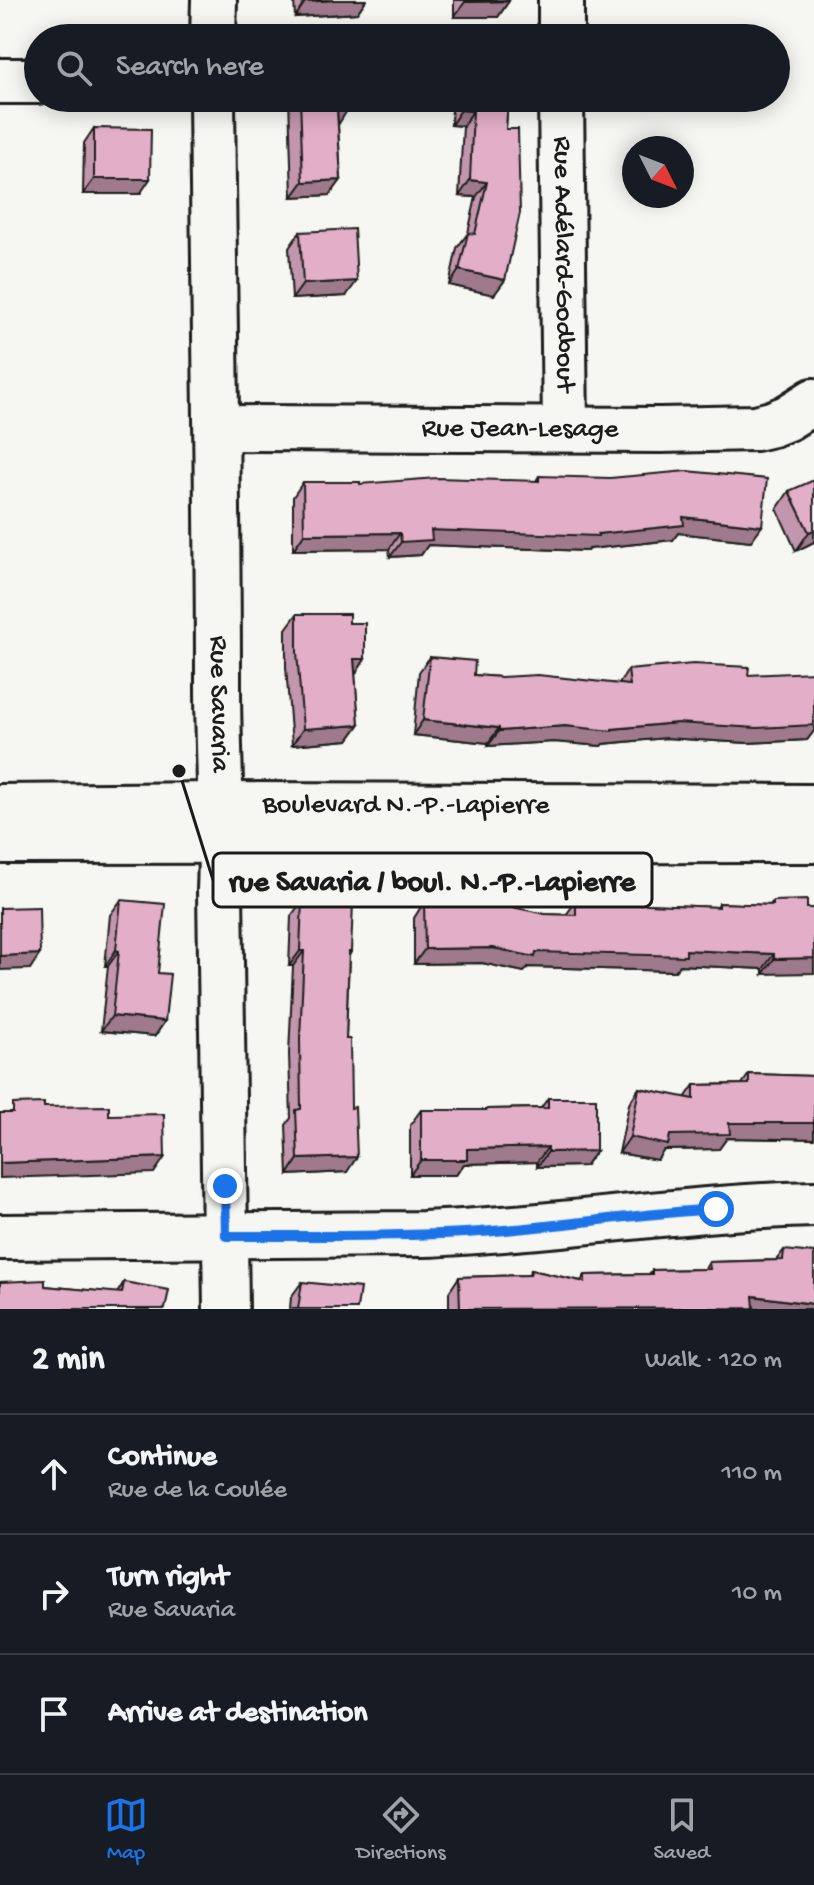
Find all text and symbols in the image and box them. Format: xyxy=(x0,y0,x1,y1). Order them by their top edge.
search box xyxy=(24,24,790,112)
icon: search xyxy=(52,46,96,90)
text: Search here xyxy=(116,51,264,86)
street label: Rue Adélard-Godbout xyxy=(545,136,581,395)
north arrow xyxy=(622,136,694,208)
street label: Rue Jean-Lesage xyxy=(422,412,619,446)
street label: Rue Savaria xyxy=(201,635,236,774)
street label: Boulevard N.-P.-Lapierre xyxy=(262,789,550,823)
callout: rue Savaria / boul. N.-P.-Lapierre xyxy=(213,853,652,907)
text: rue Savaria / boul. N.-P.-Lapierre xyxy=(228,867,637,902)
route end xyxy=(207,1168,243,1204)
route start xyxy=(698,1191,734,1227)
text: 2 min xyxy=(32,1341,104,1381)
text: Walk · 120 m xyxy=(645,1346,782,1377)
text: Continue xyxy=(108,1441,217,1476)
icon: ahead xyxy=(32,1452,76,1496)
text: 110 m xyxy=(722,1459,782,1490)
text: Rue de la Coulée xyxy=(108,1476,287,1507)
text: Turn right xyxy=(108,1561,228,1596)
icon: right xyxy=(32,1572,76,1616)
text: 10 m xyxy=(732,1579,782,1610)
text: Rue Savaria xyxy=(108,1596,235,1627)
icon: arrive xyxy=(32,1692,76,1736)
text: Arrive at destination xyxy=(108,1697,368,1732)
tab: Map xyxy=(104,1793,148,1867)
tab: Directions xyxy=(356,1793,446,1867)
tab: Saved xyxy=(654,1793,710,1867)

